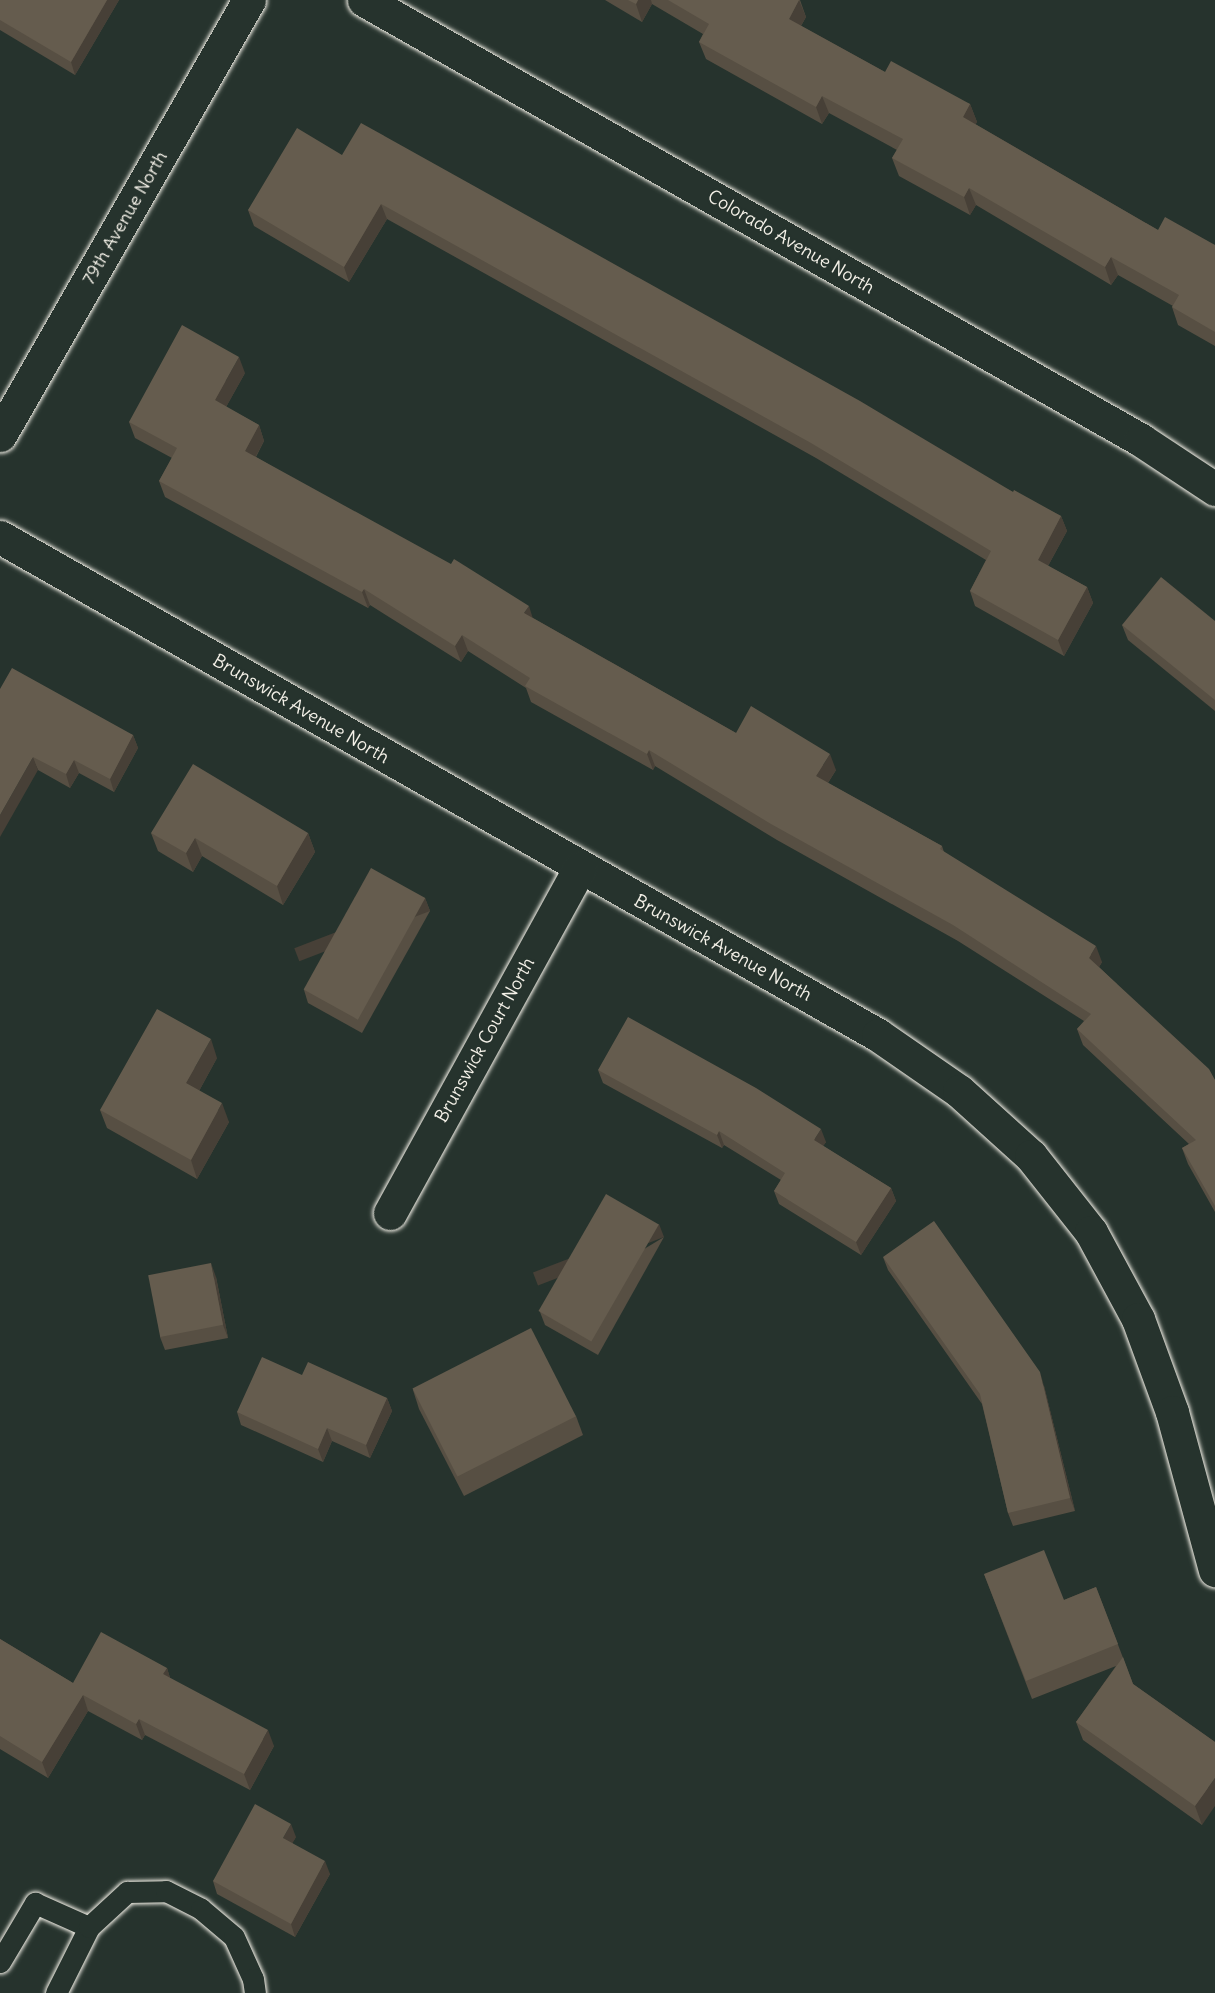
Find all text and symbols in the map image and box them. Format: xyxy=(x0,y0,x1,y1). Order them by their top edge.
street label: 79th Avenue North xyxy=(78,147,172,289)
street label: Colorado Avenue North xyxy=(704,185,878,299)
street label: Brunswick Avenue North xyxy=(209,650,393,768)
street label: Brunswick Avenue North xyxy=(630,890,816,1006)
street label: Brunswick Court North xyxy=(431,954,539,1126)

